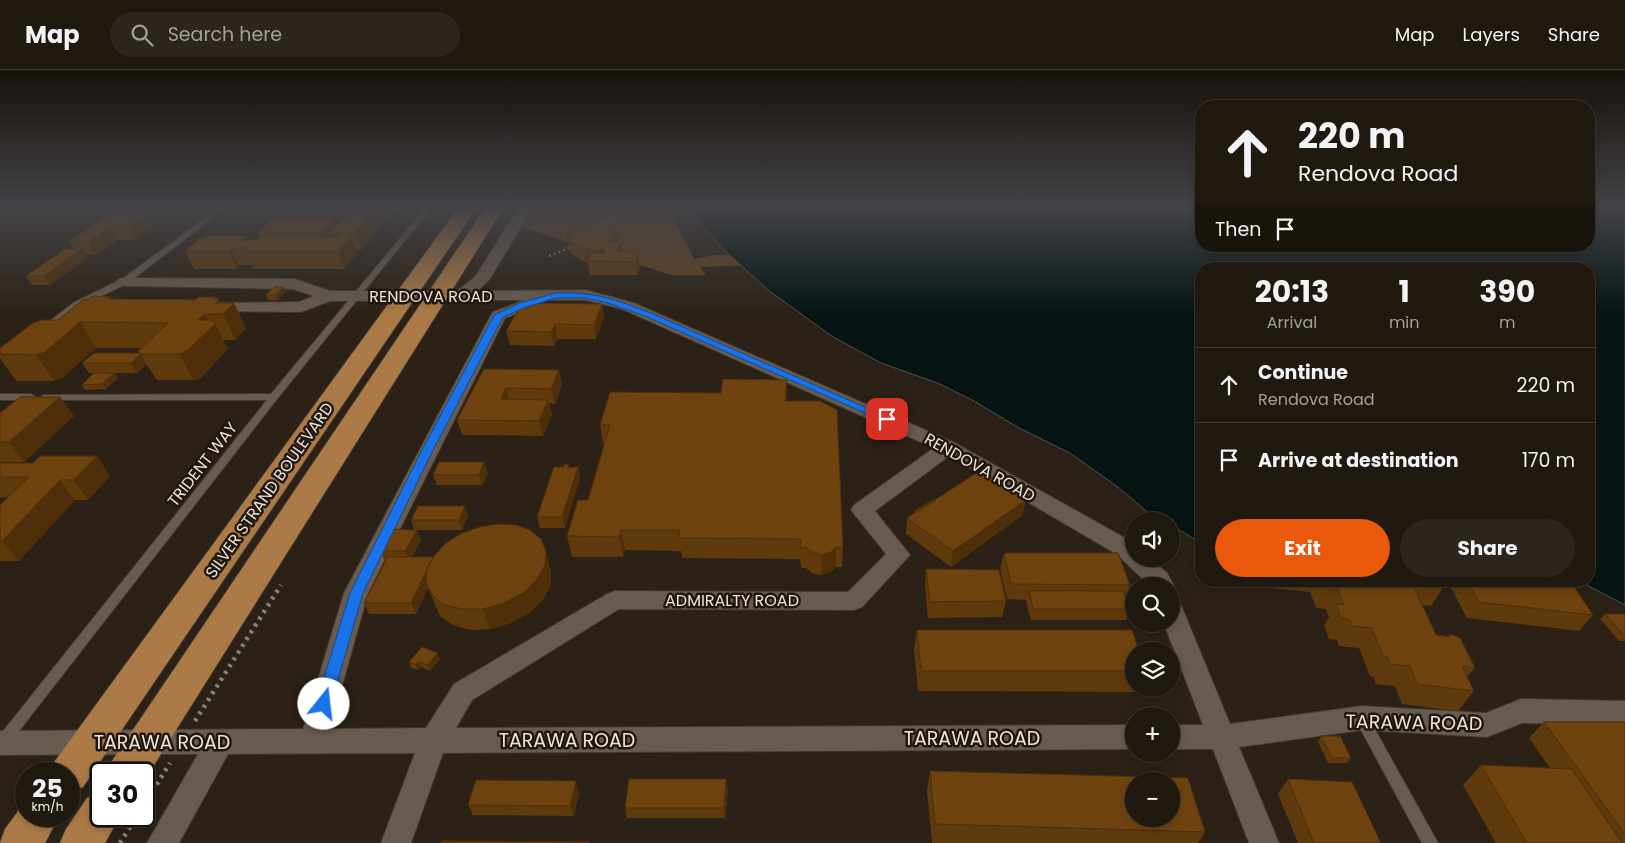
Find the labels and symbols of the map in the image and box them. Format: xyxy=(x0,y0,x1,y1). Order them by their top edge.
street label: RENDOVA ROAD xyxy=(369,285,493,308)
street label: SILVER STRAND BOULEVARD xyxy=(200,398,339,583)
pin xyxy=(866,398,908,440)
street label: TRIDENT WAY xyxy=(162,417,243,511)
street label: RENDOVA ROAD xyxy=(920,427,1039,507)
street label: ADMIRALTY ROAD xyxy=(665,589,799,612)
position arrow xyxy=(297,677,349,729)
street label: TARAWA ROAD xyxy=(1345,708,1483,737)
street label: TARAWA ROAD xyxy=(904,725,1040,752)
street label: TARAWA ROAD xyxy=(499,727,635,754)
street label: TARAWA ROAD xyxy=(94,729,230,756)
speed limit sign: 30 xyxy=(90,762,155,827)

